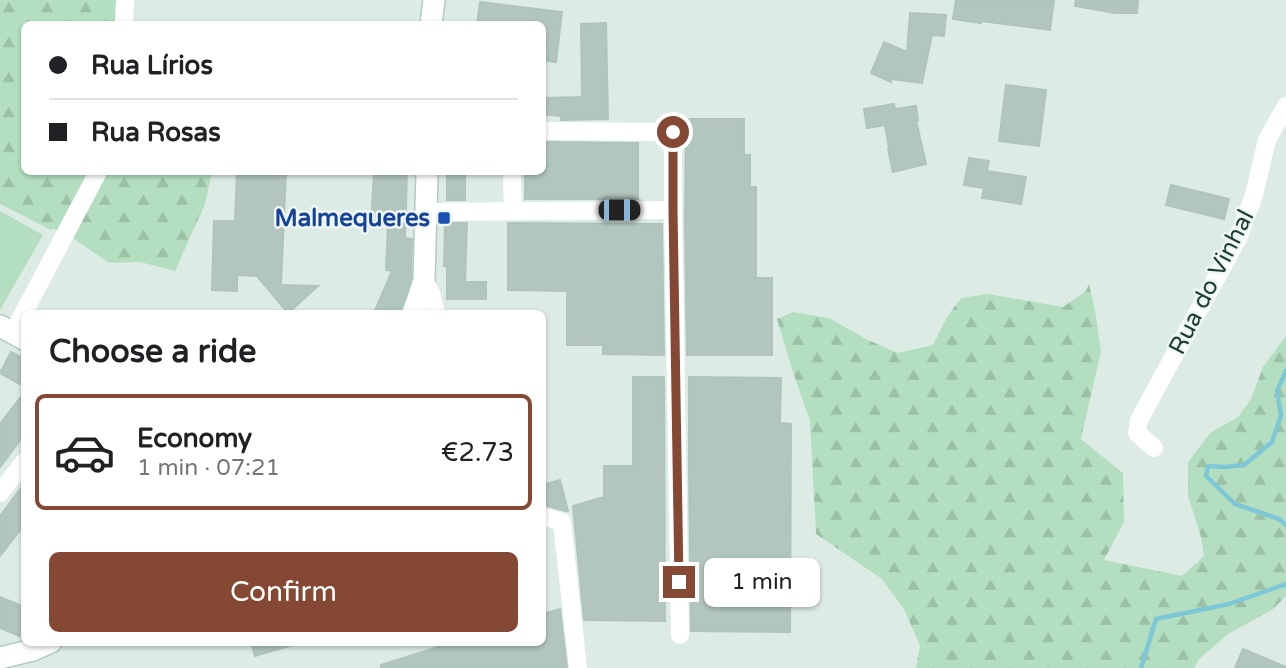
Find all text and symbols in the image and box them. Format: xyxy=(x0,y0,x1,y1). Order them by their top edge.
text: Rua Lírios xyxy=(91,50,213,81)
route start xyxy=(657,116,689,148)
text: Rua Rosas xyxy=(91,117,221,148)
car xyxy=(599,200,641,221)
place label: Malmequeres xyxy=(274,204,430,233)
street label: Rua do Vinhal xyxy=(1163,205,1260,359)
marker: Malmequeres xyxy=(436,210,452,226)
text: Choose a ride xyxy=(49,333,256,371)
icon: car xyxy=(53,421,116,484)
text: Economy xyxy=(137,423,252,454)
text: €2.73 xyxy=(441,437,514,468)
text: 1 min · 07:21 xyxy=(137,454,280,482)
button: Confirm xyxy=(49,552,518,632)
callout: 1 min xyxy=(704,558,819,606)
route end xyxy=(663,566,695,598)
text: 1 min xyxy=(731,568,793,596)

